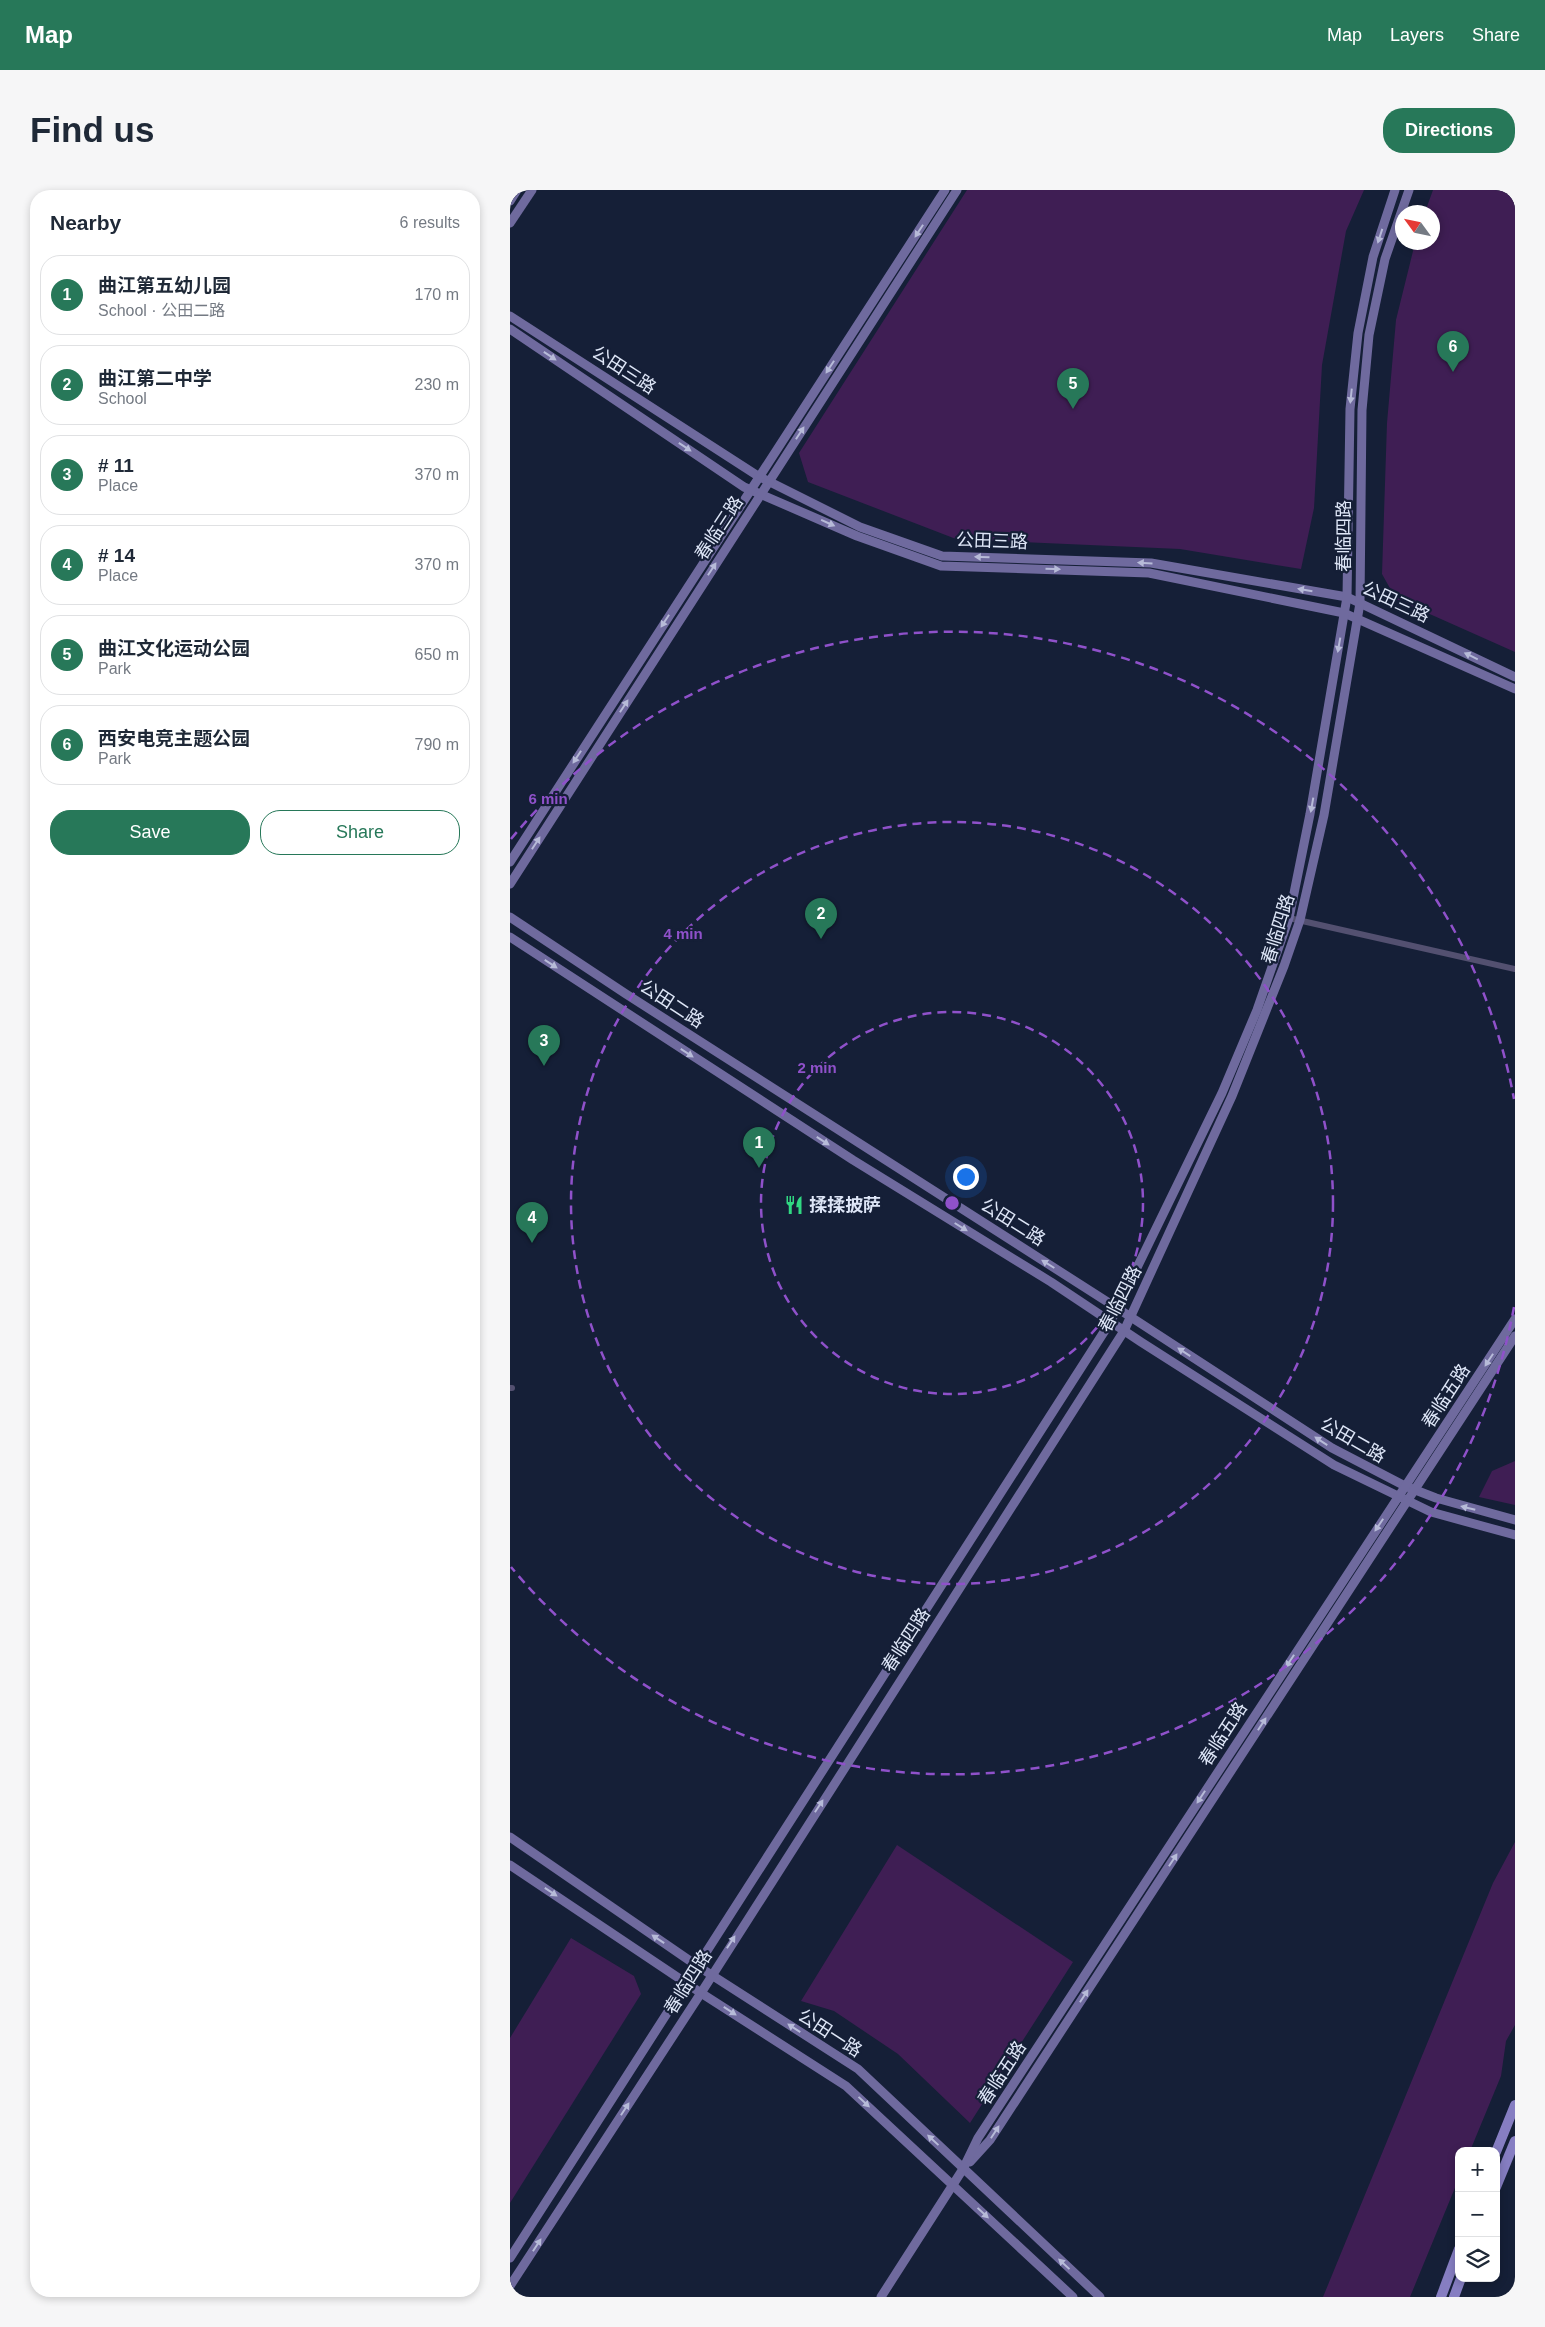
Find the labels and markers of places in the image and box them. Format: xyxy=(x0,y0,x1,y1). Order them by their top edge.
pin: 6 xyxy=(1437,331,1469,372)
pin: 5 xyxy=(1057,368,1089,409)
pin: 2 xyxy=(805,898,837,939)
pin: 3 xyxy=(528,1025,560,1066)
pin: 1 xyxy=(743,1127,775,1168)
restaurant icon: 揉揉披萨 xyxy=(783,1194,805,1216)
centre of rings xyxy=(943,1194,961,1212)
place label: 揉揉披萨 xyxy=(809,1195,881,1215)
pin: 4 xyxy=(516,1202,548,1243)

